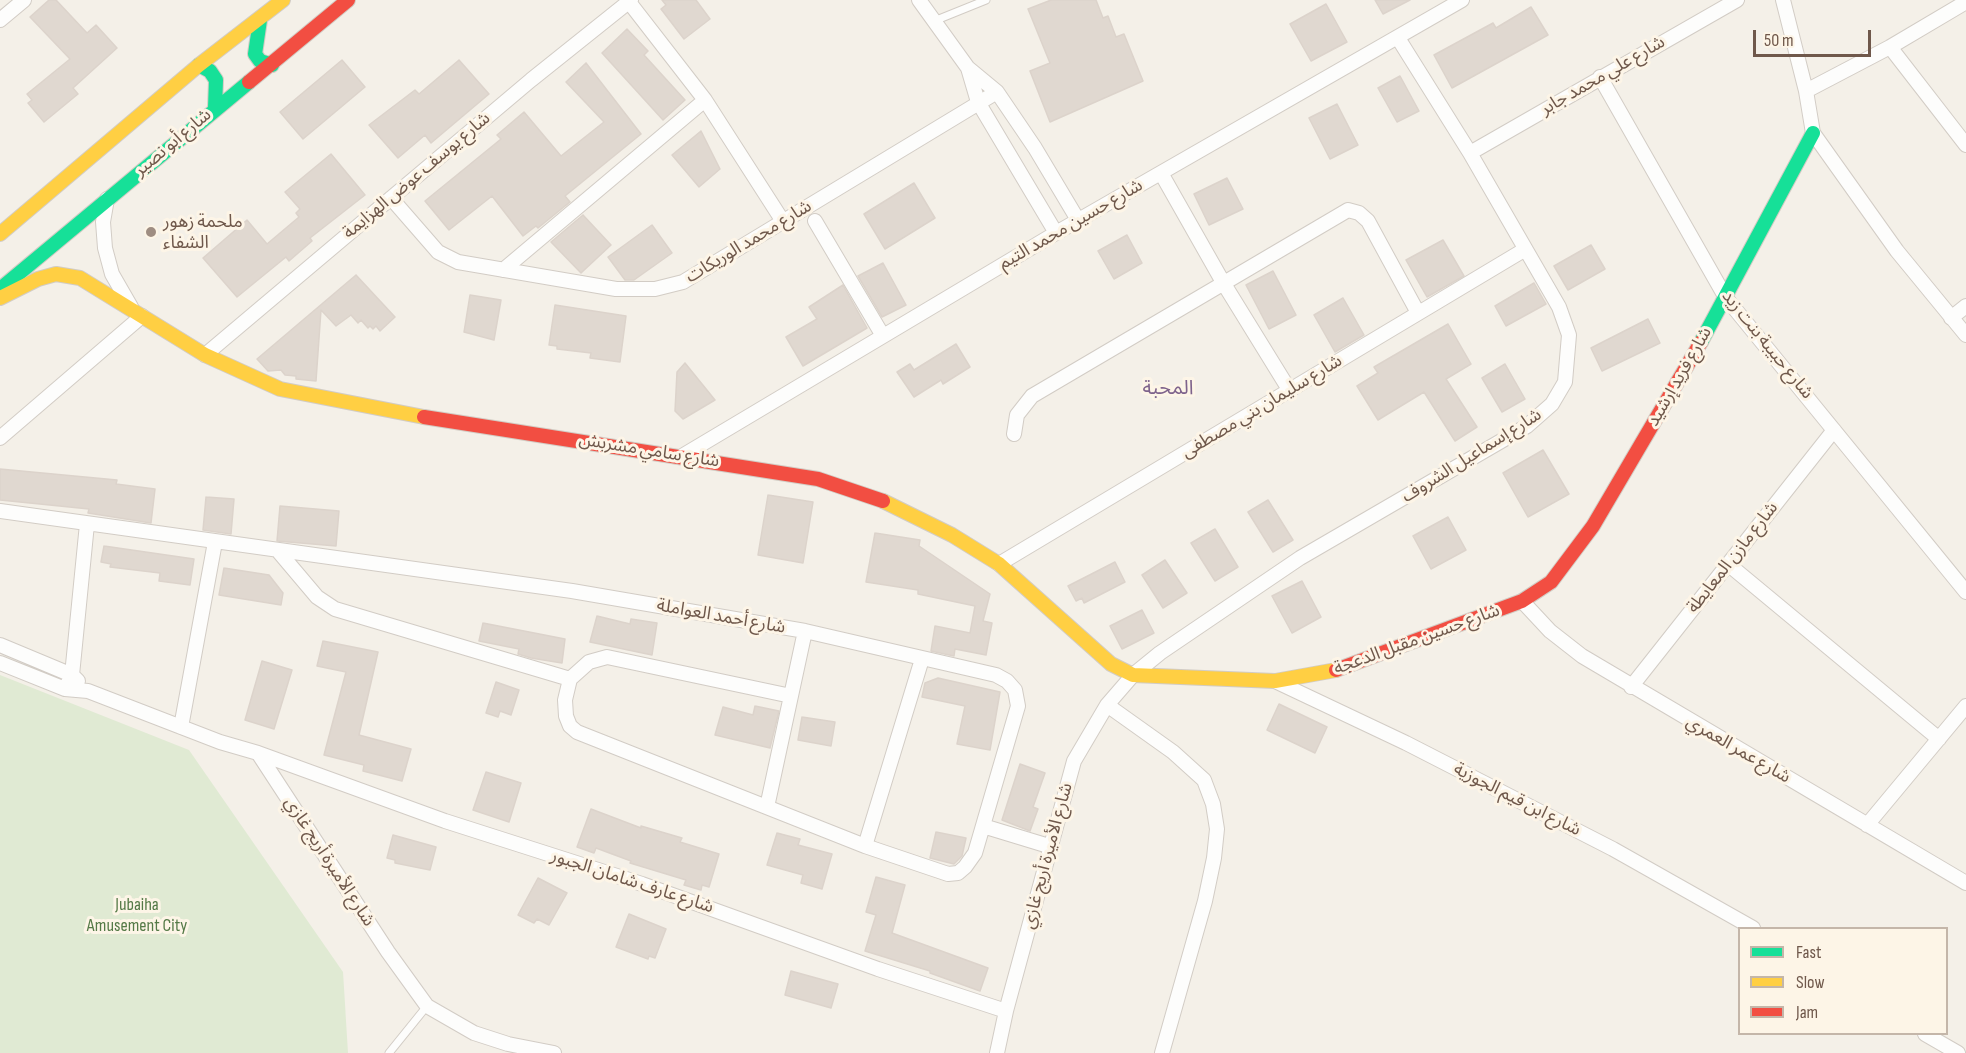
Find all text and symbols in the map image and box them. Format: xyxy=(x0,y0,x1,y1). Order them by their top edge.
scale bar xyxy=(1756,18,1874,56)
text: 50 m xyxy=(1764,30,1794,51)
street label: شارع علي محمد جابر xyxy=(1537,32,1669,120)
street label: شارع أبو نصير xyxy=(130,104,216,182)
street label: شارع يوسف عوض الهزايمة xyxy=(339,108,495,244)
street label: شارع حسين محمد التيم xyxy=(995,175,1147,275)
street label: شارع محمد الوريكات xyxy=(682,196,816,288)
place label: ملحمة زهور الشفاء xyxy=(163,211,243,254)
marker: ملحمة زهور الشفاء xyxy=(144,225,158,239)
street label: شارع حبيبة بنت زيد xyxy=(1717,286,1817,404)
street label: شارع فريد إرشيد xyxy=(1643,323,1717,431)
street label: شارع سليمان بني مصطفى xyxy=(1178,350,1346,464)
district label: المحبة xyxy=(1143,377,1193,401)
street label: شارع إسماعيل الشروف xyxy=(1398,404,1546,508)
street label: شارع سامي مشربش xyxy=(577,429,721,473)
street label: شارع مازن المعايطة xyxy=(1683,498,1783,618)
street label: شارع أحمد العواملة xyxy=(655,595,787,639)
street label: شارع حسين مقبل الدعجة xyxy=(1331,600,1503,680)
street label: شارع عمر العمري xyxy=(1682,711,1794,789)
street label: شارع ابن قيم الجوزية xyxy=(1450,759,1584,841)
street label: شارع الأميرة أريج غازي xyxy=(1018,781,1078,931)
street label: شارع الأميرة أريج غازي xyxy=(279,793,379,931)
street label: شارع عارف شامان الجبور xyxy=(548,845,716,919)
park label: Jubaiha Amusement City xyxy=(87,894,187,936)
legend xyxy=(1738,927,1948,1035)
text: Fast xyxy=(1796,942,1821,963)
text: Slow xyxy=(1796,972,1825,993)
text: Jam xyxy=(1796,1002,1818,1023)

